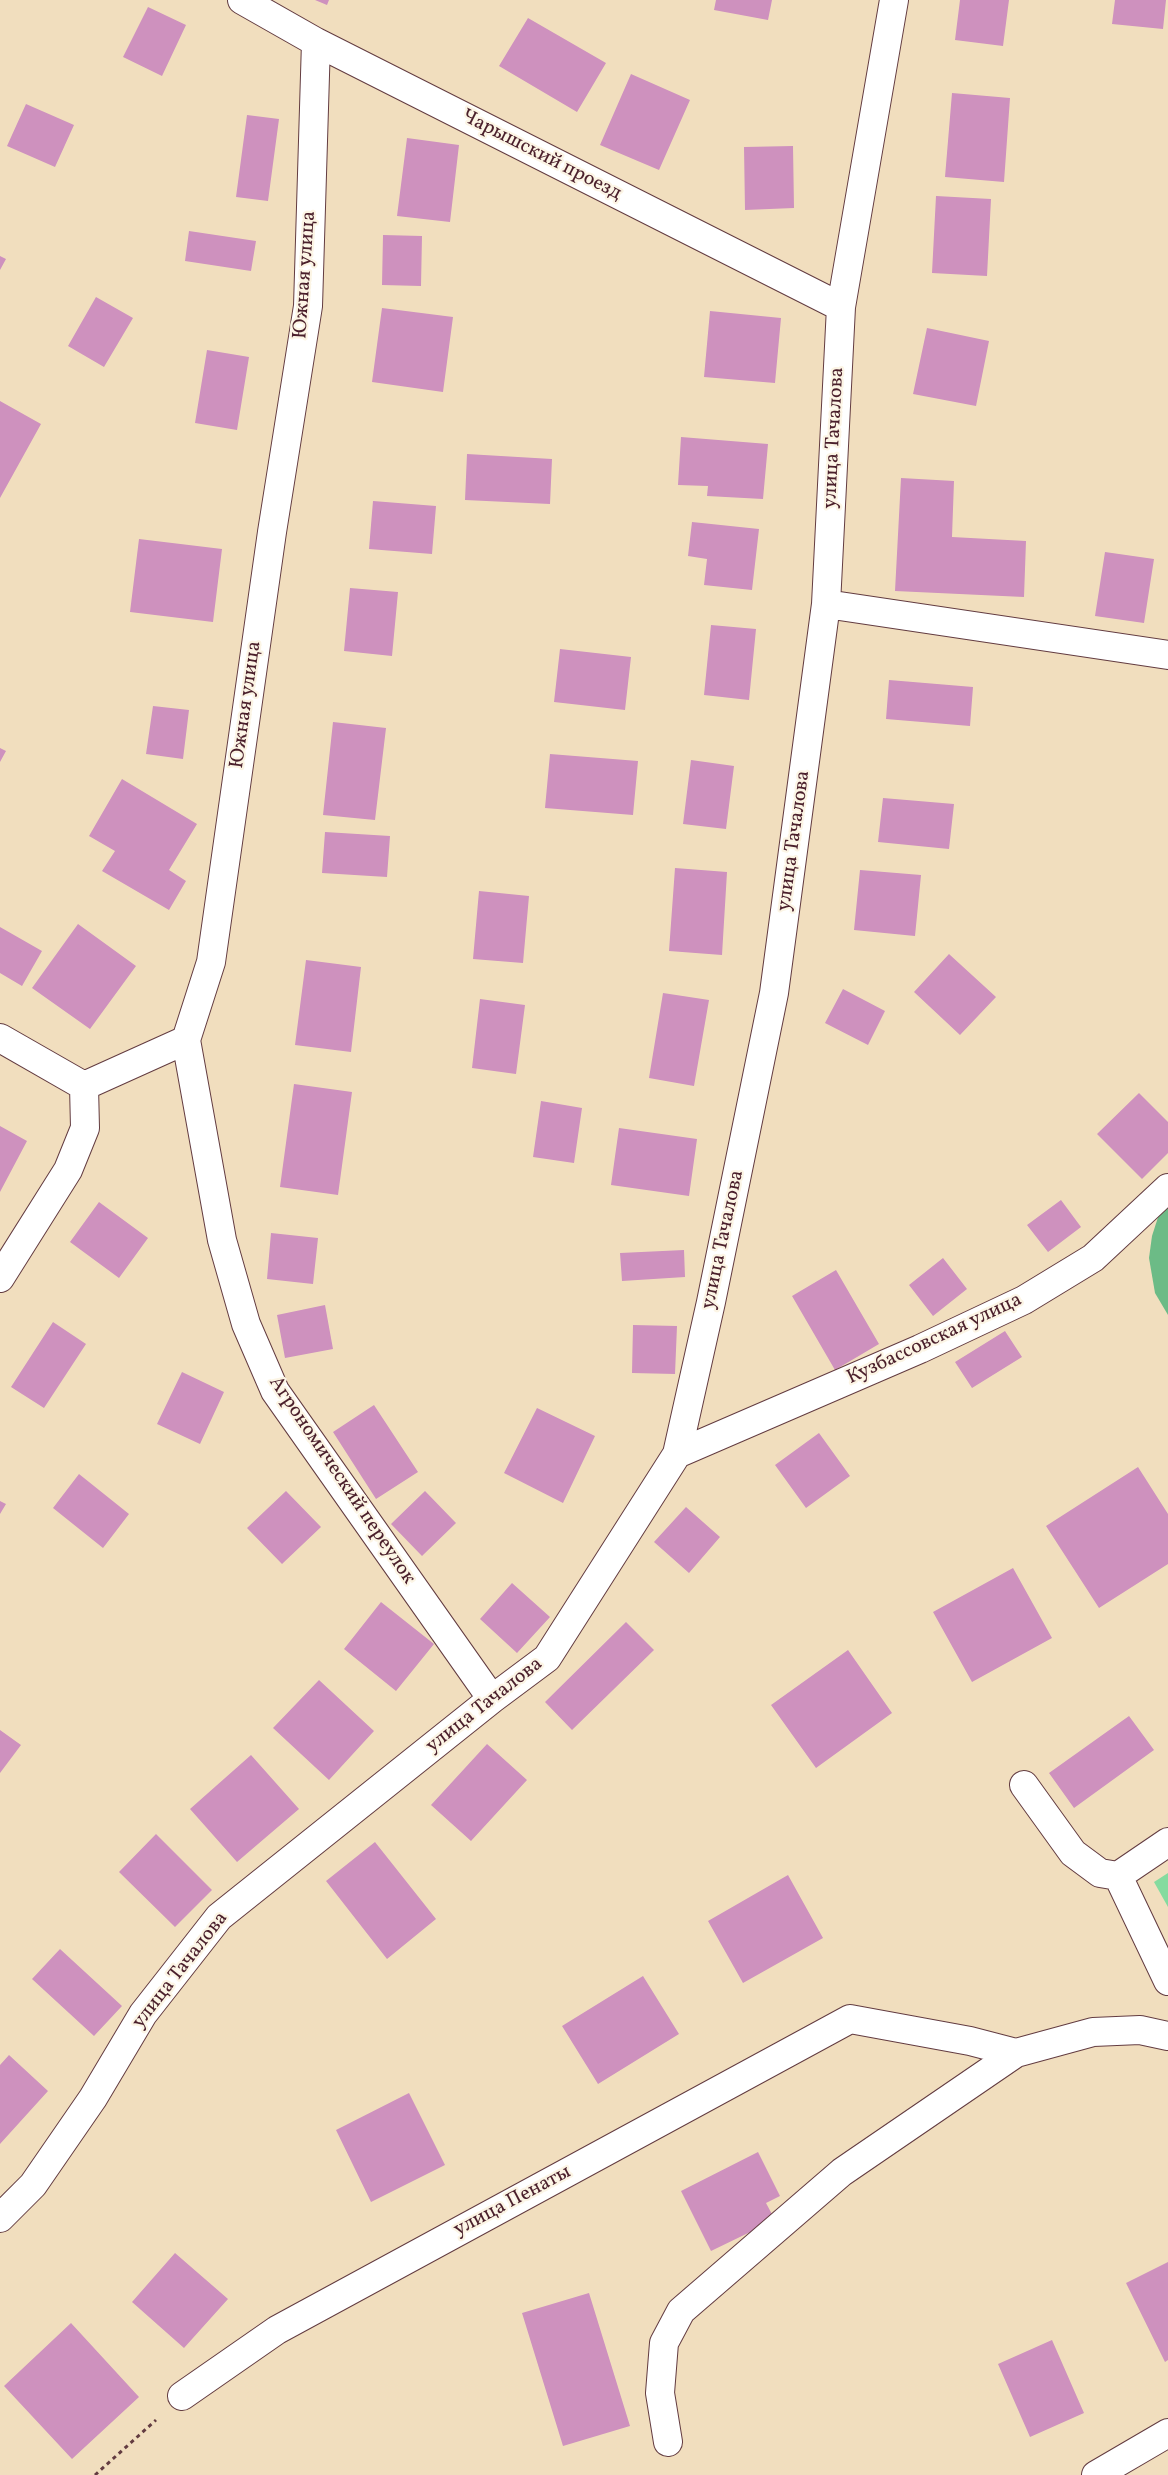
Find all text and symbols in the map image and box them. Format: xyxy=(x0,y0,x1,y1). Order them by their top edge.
street label: Чарышский проезд xyxy=(457,105,625,207)
street label: Южная улица xyxy=(290,210,322,340)
street label: улица Тачалова xyxy=(819,367,851,509)
street label: Южная улица xyxy=(226,640,268,770)
street label: улица Тачалова xyxy=(773,769,817,913)
street label: улица Тачалова xyxy=(698,1168,750,1312)
street label: Кузбассовская улица xyxy=(844,1289,1026,1391)
street label: Агрономический переулок xyxy=(262,1372,420,1590)
street label: улица Тачалова xyxy=(422,1653,548,1759)
street label: улица Тачалова xyxy=(128,1908,234,2034)
street label: улица Пенаты xyxy=(450,2161,576,2243)

